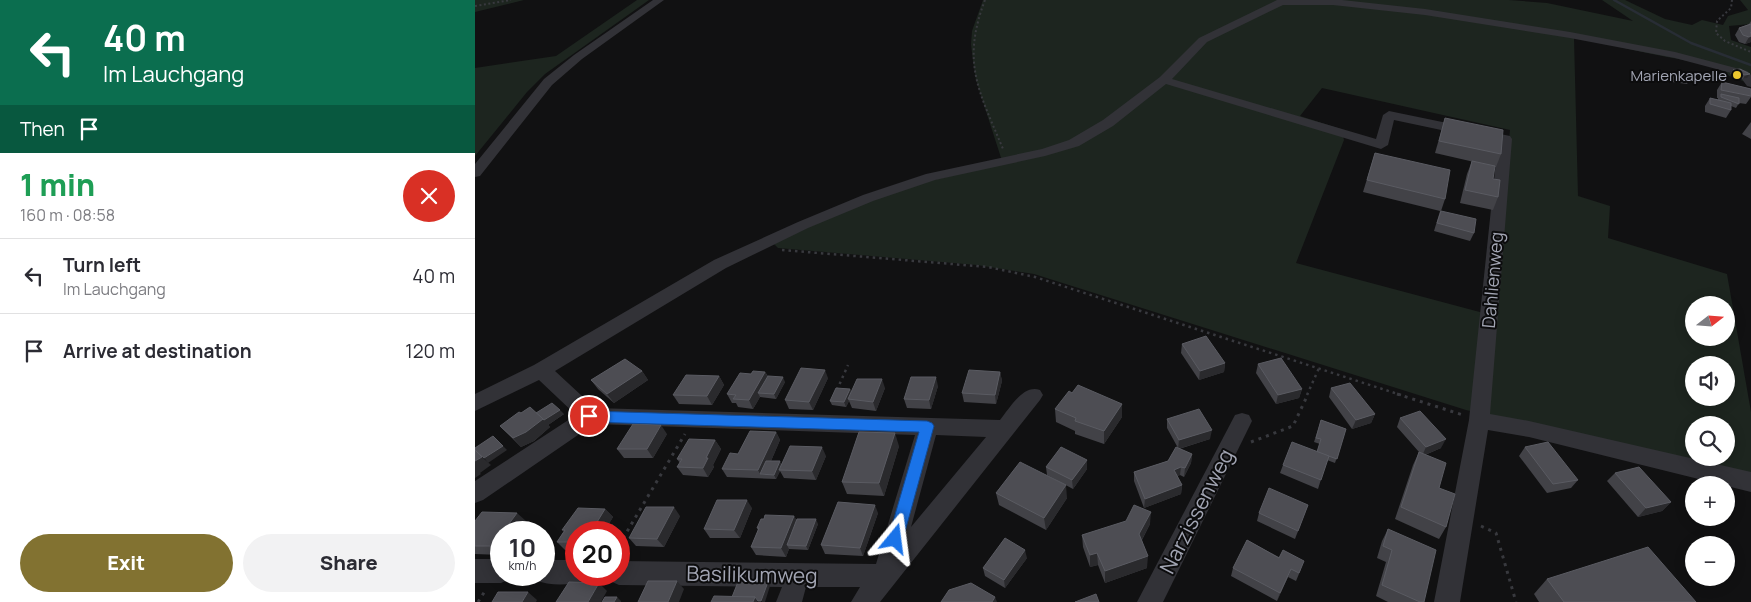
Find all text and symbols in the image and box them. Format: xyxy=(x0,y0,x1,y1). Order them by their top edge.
text: 40 m xyxy=(103,14,186,62)
icon: left xyxy=(20,20,85,85)
text: Im Lauchgang xyxy=(103,59,244,89)
place label: Marienkapelle xyxy=(1631,65,1727,86)
marker: Marienkapelle xyxy=(1731,69,1743,81)
icon: arrive xyxy=(75,115,103,143)
text: Then xyxy=(20,116,65,142)
text: 1 min xyxy=(20,164,95,205)
button: close xyxy=(403,170,455,222)
text: 160 m · 08:58 xyxy=(20,204,115,226)
street label: Dahlienweg xyxy=(1476,231,1508,329)
text: Turn left xyxy=(63,252,141,278)
icon: left xyxy=(20,262,48,290)
text: 40 m xyxy=(412,263,455,289)
text: Im Lauchgang xyxy=(63,278,166,300)
north arrow xyxy=(1685,296,1735,346)
map controls xyxy=(1685,296,1735,586)
icon: arrive xyxy=(20,337,48,365)
text: Arrive at destination xyxy=(63,338,252,364)
text: 120 m xyxy=(405,338,455,364)
button: sound xyxy=(1685,356,1735,406)
pin xyxy=(568,395,610,437)
icon: arrive xyxy=(575,402,603,430)
button: search xyxy=(1685,416,1735,466)
street label: Narzissenweg xyxy=(1153,444,1239,578)
button: + xyxy=(1685,476,1735,526)
position arrow xyxy=(868,512,920,564)
speed limit sign: 20 xyxy=(565,521,630,586)
text: 10 xyxy=(509,530,536,565)
button: Exit xyxy=(20,534,233,592)
button: Share xyxy=(243,534,455,592)
button: − xyxy=(1685,536,1735,586)
text: km/h xyxy=(509,557,536,574)
street label: Basilikumweg xyxy=(686,559,818,589)

